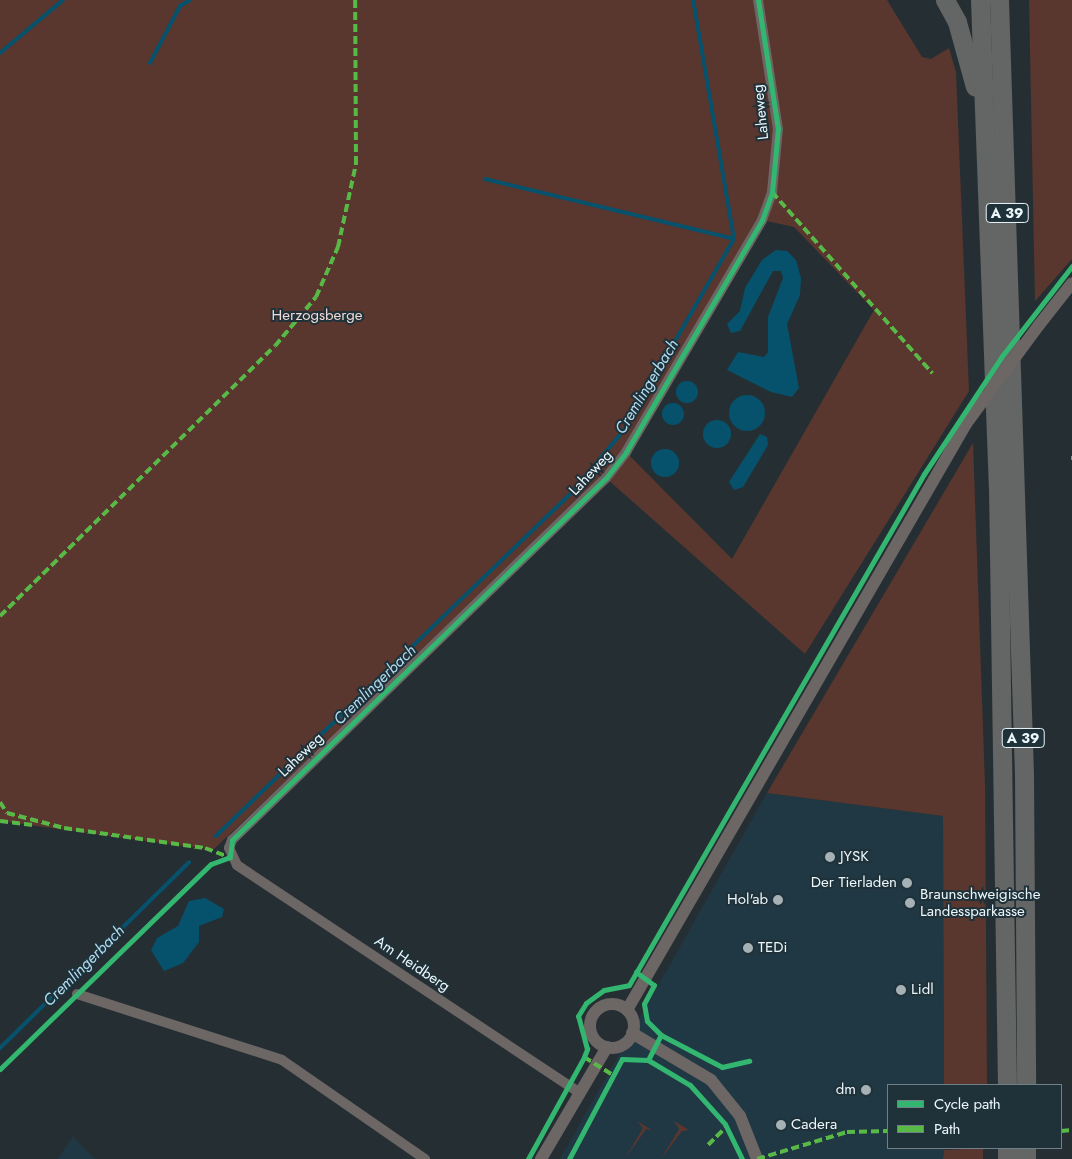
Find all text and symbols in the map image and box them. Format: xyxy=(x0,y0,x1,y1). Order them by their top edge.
street label: Laheweg xyxy=(749,83,773,141)
road number: A 39 xyxy=(984,202,1030,224)
park label: Herzogsberge xyxy=(272,307,362,325)
water label: Cremlingerbach xyxy=(611,336,683,438)
street label: Laheweg xyxy=(565,447,617,499)
water label: Cremlingerbach xyxy=(330,641,420,729)
road number: A 39 xyxy=(1000,726,1046,750)
street label: Laheweg xyxy=(275,729,327,781)
place label: JYSK xyxy=(840,848,869,866)
marker: JYSK xyxy=(824,851,836,863)
place label: Der Tierladen xyxy=(811,874,897,892)
marker: Der Tierladen xyxy=(901,877,913,889)
place label: Braunschweigische Landessparkasse xyxy=(920,885,1040,920)
place label: Hol'ab xyxy=(727,891,768,909)
marker: Hol'ab xyxy=(772,894,784,906)
marker: Braunschweigische Landessparkasse xyxy=(904,897,916,909)
water label: Cremlingerbach xyxy=(39,921,129,1011)
street label: Am Heidberg xyxy=(371,932,453,996)
place label: TEDi xyxy=(758,939,787,957)
marker: TEDi xyxy=(742,942,754,954)
place label: Lidl xyxy=(911,981,934,999)
marker: Lidl xyxy=(895,984,907,996)
place label: dm xyxy=(836,1081,856,1099)
marker: dm xyxy=(860,1084,872,1096)
legend xyxy=(887,1084,1062,1149)
text: Cycle path xyxy=(934,1093,1001,1115)
place label: Cadera xyxy=(791,1116,837,1134)
text: Path xyxy=(934,1118,960,1140)
marker: Cadera xyxy=(775,1119,787,1131)

